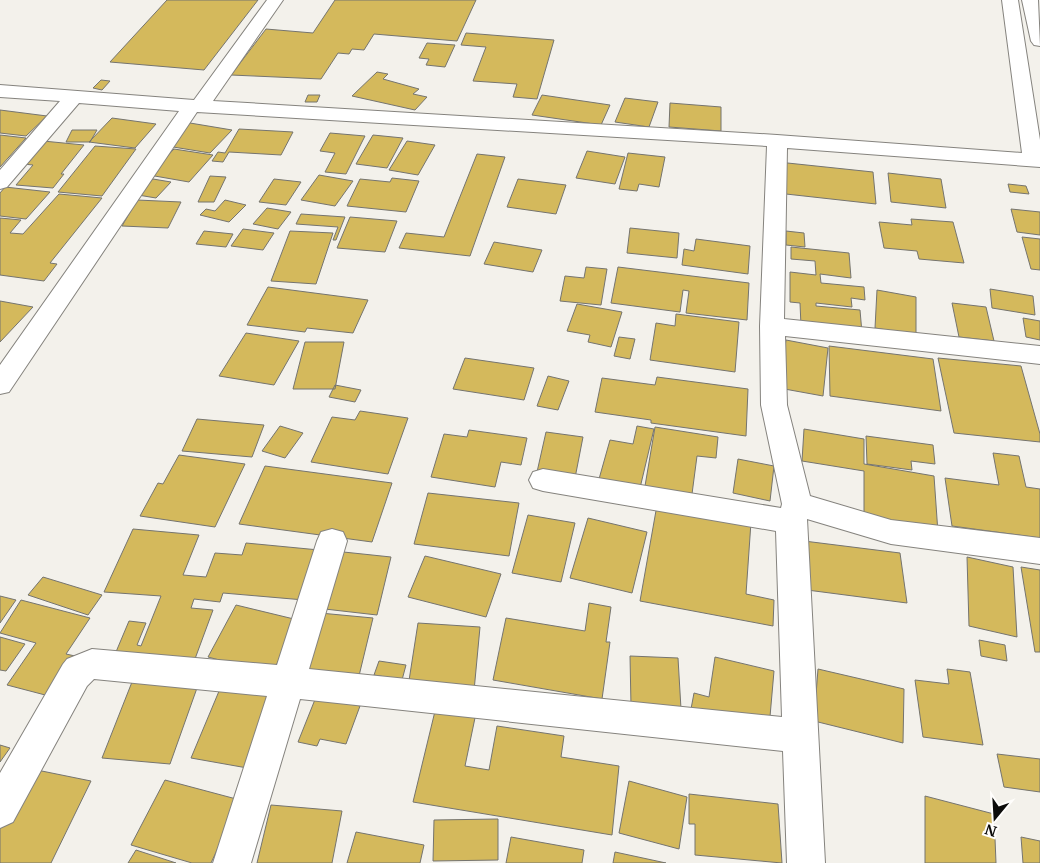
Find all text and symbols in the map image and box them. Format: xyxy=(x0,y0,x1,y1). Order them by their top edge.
north arrow xyxy=(970,793,1020,843)
text: N xyxy=(983,820,999,841)

